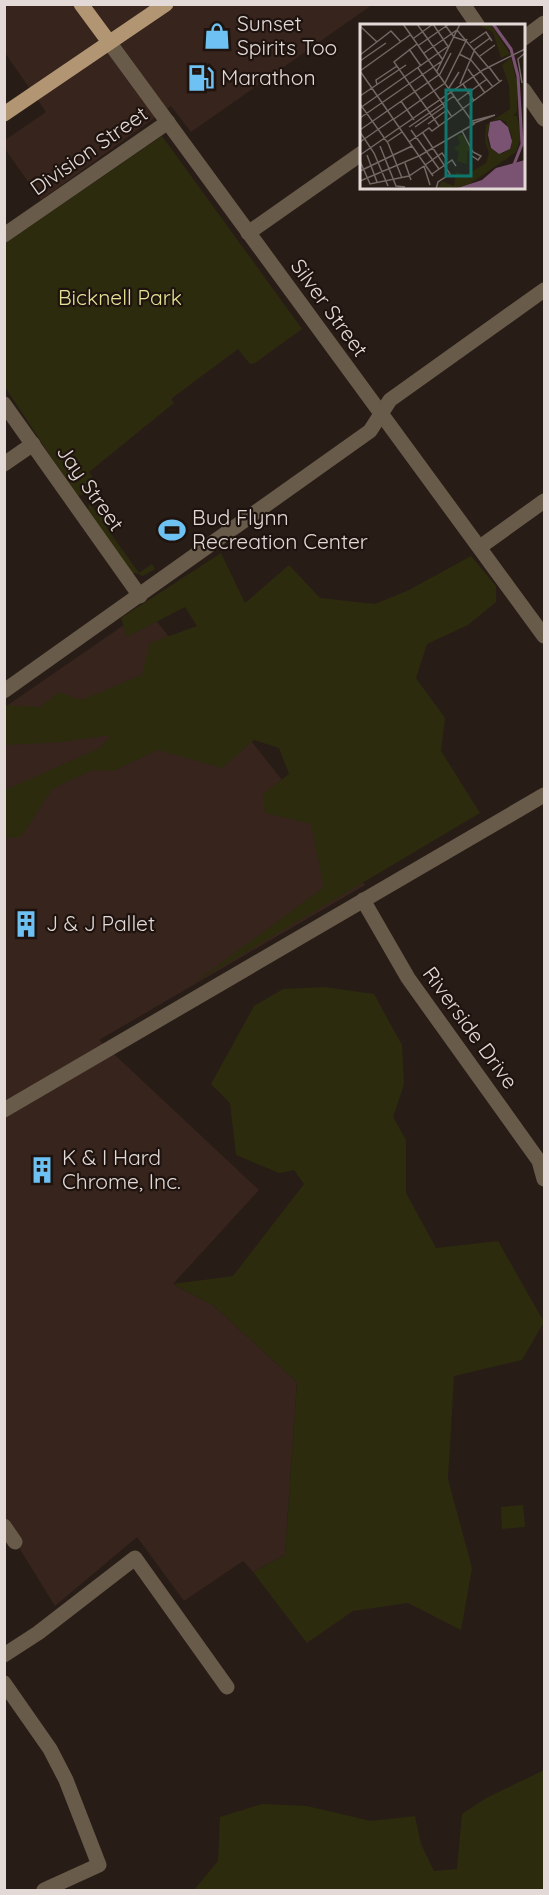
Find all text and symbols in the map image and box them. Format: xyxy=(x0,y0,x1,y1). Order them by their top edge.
place label: Sunset Spirits Too xyxy=(237,10,337,60)
shop icon: Sunset Spirits Too xyxy=(202,21,232,51)
inset map xyxy=(360,24,525,189)
fuel station icon: Marathon xyxy=(186,63,216,93)
place label: Marathon xyxy=(221,64,316,90)
street label: Division Street xyxy=(25,100,152,200)
street label: Silver Street xyxy=(286,253,374,361)
park label: Bicknell Park xyxy=(58,284,182,310)
street label: Jay Street xyxy=(52,439,130,536)
place label: Bud Flynn Recreation Center xyxy=(192,504,368,554)
sports icon: Bud Flynn Recreation Center xyxy=(157,515,187,545)
building icon: J & J Pallet xyxy=(11,909,41,939)
place label: J & J Pallet xyxy=(46,910,155,936)
street label: Riverside Drive xyxy=(418,961,524,1094)
place label: K & I Hard Chrome, Inc. xyxy=(62,1144,181,1194)
building icon: K & I Hard Chrome, Inc. xyxy=(27,1155,57,1185)

